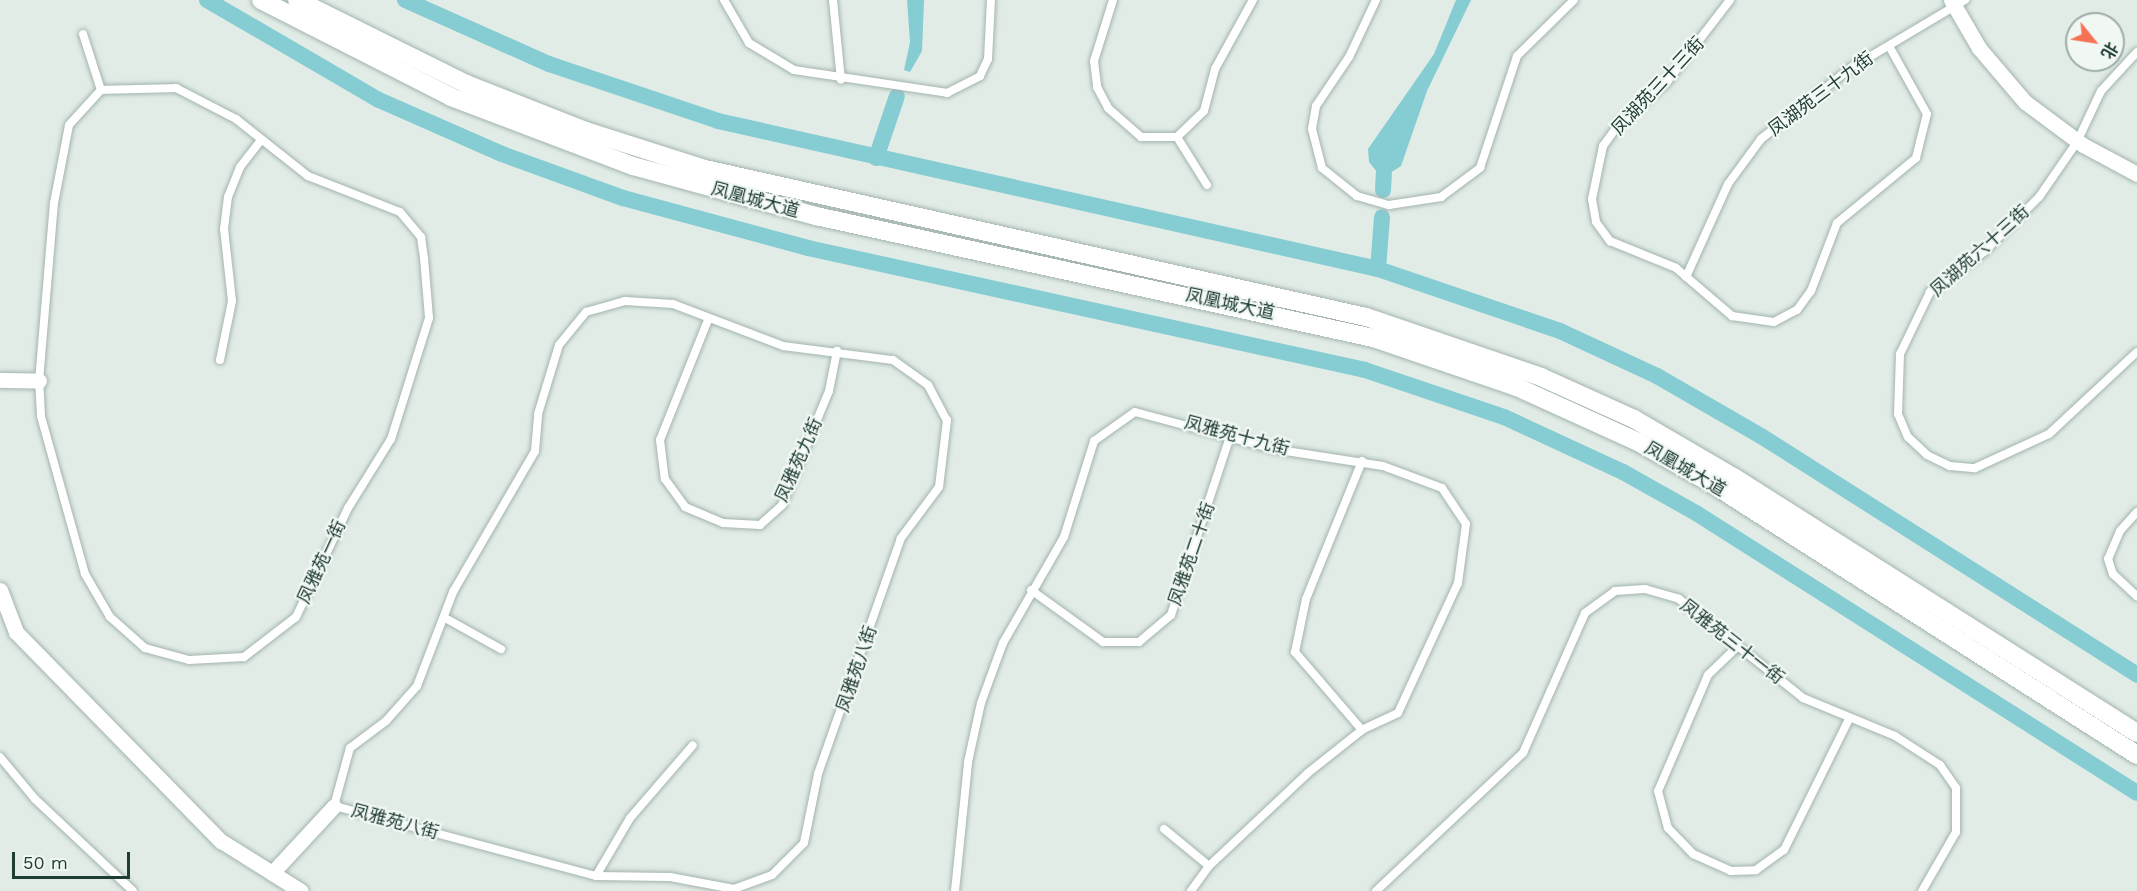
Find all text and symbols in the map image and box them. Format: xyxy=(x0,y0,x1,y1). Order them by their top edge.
north arrow xyxy=(2065,12,2125,72)
street label: 凤湖苑三十三街 xyxy=(1607,33,1709,139)
text: 北 xyxy=(2097,39,2122,62)
street label: 凤湖苑三十九街 xyxy=(1764,47,1878,141)
street label: 凤凰城大道 xyxy=(709,178,801,222)
street label: 凤湖苑六十三街 xyxy=(1926,201,2034,301)
street label: 凤凰城大道 xyxy=(1184,284,1276,324)
street label: 凤雅苑十九街 xyxy=(1182,412,1292,460)
street label: 凤雅苑九街 xyxy=(771,414,827,506)
street label: 凤凰城大道 xyxy=(1641,437,1729,501)
street label: 凤雅苑二十街 xyxy=(1164,499,1220,609)
street label: 凤雅苑一街 xyxy=(293,517,351,607)
street label: 凤雅苑三十一街 xyxy=(1676,595,1788,689)
street label: 凤雅苑八街 xyxy=(832,623,882,715)
street label: 凤雅苑八街 xyxy=(349,800,441,844)
scale bar xyxy=(15,840,134,878)
text: 50 m xyxy=(23,852,68,873)

